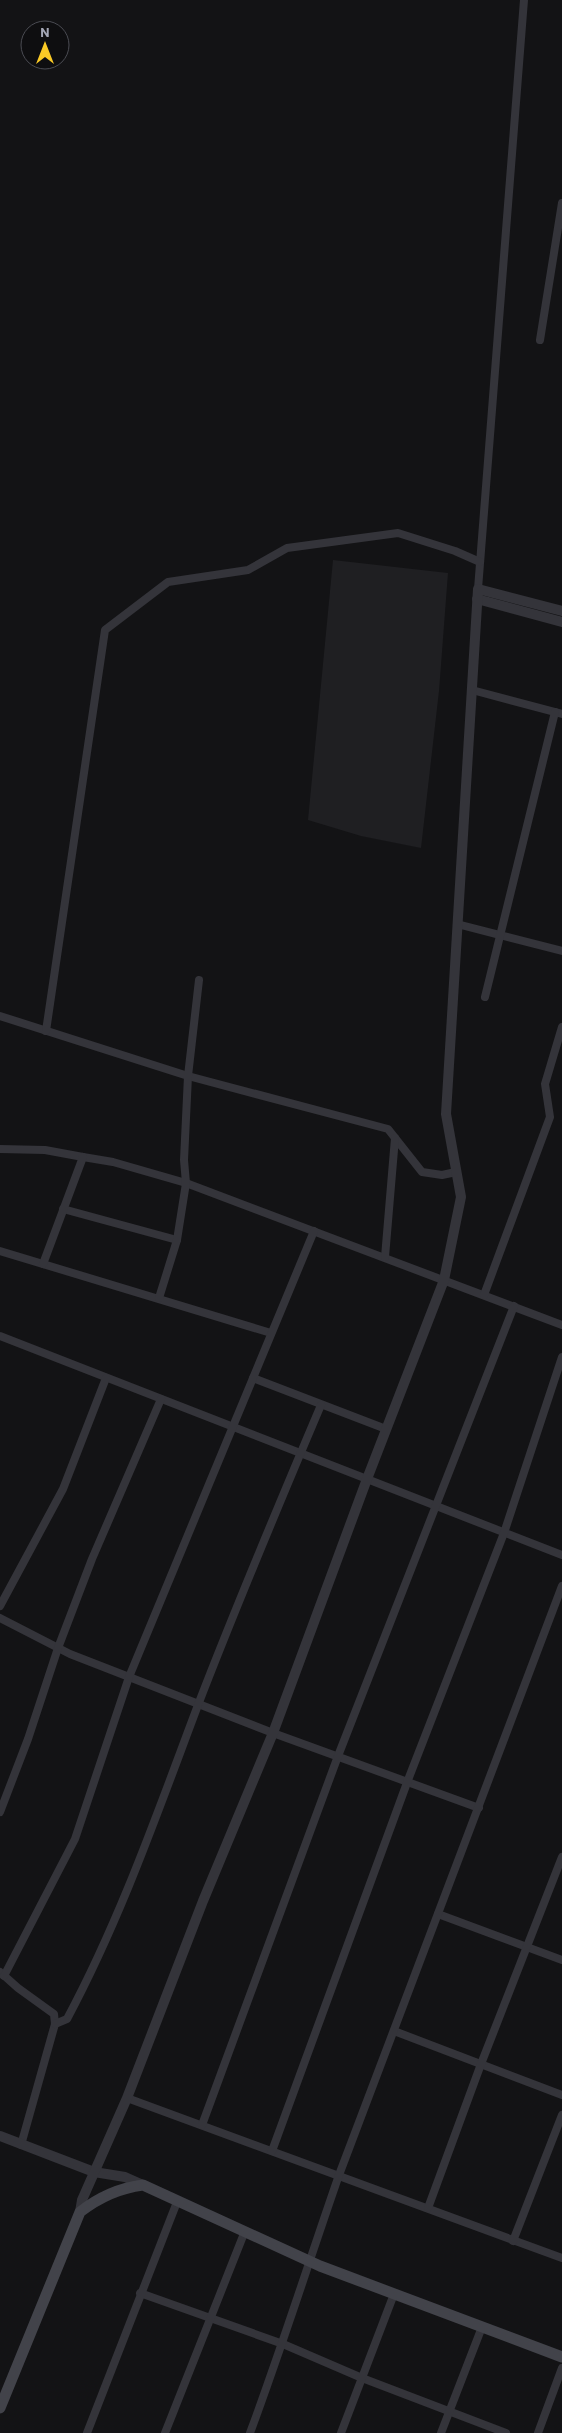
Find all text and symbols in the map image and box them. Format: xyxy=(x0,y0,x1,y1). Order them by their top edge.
north arrow xyxy=(20,20,70,70)
text: N xyxy=(40,23,50,40)

